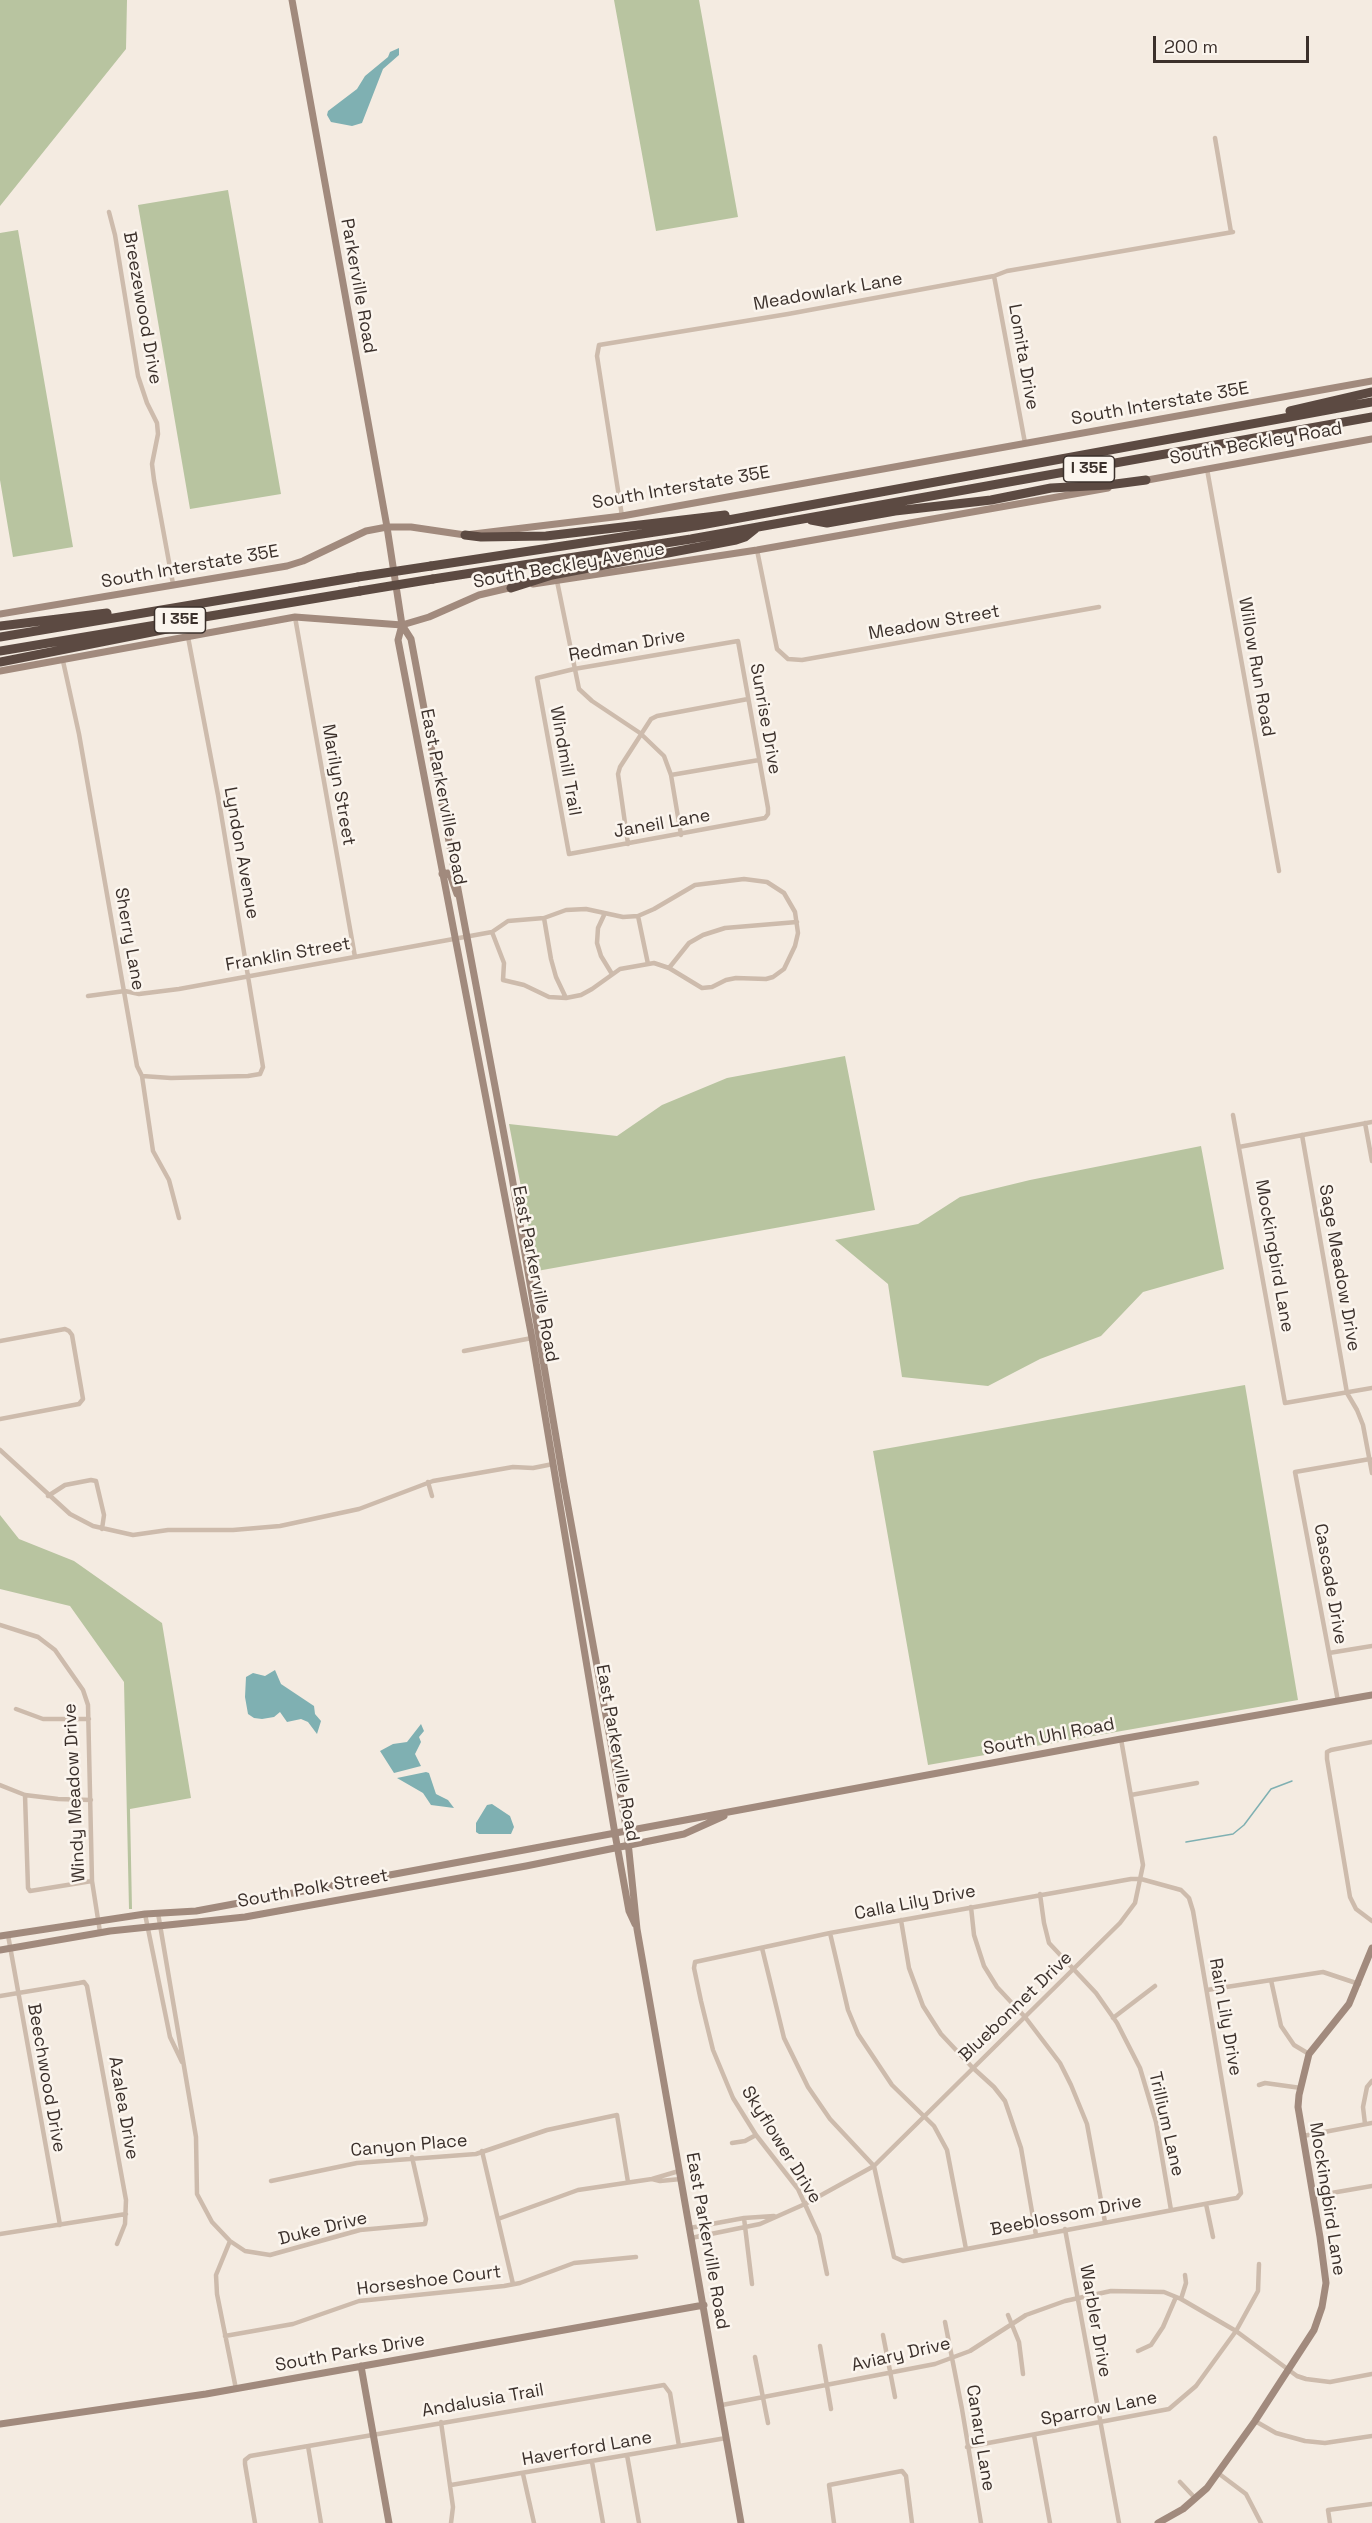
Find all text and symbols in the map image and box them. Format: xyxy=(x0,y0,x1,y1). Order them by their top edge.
scale bar xyxy=(1156,24,1312,62)
text: 200 m xyxy=(1164,35,1218,58)
street label: Parkerville Road xyxy=(335,217,381,355)
street label: Breezewood Drive xyxy=(118,230,166,386)
street label: Meadowlark Lane xyxy=(752,268,904,316)
street label: Lomita Drive xyxy=(1003,302,1043,412)
street label: South Interstate 35E xyxy=(1070,378,1250,430)
street label: South Beckley Road xyxy=(1168,418,1344,470)
road number: I 35E xyxy=(1064,456,1114,482)
street label: South Interstate 35E xyxy=(591,462,771,514)
street label: South Beckley Avenue xyxy=(471,538,667,594)
street label: South Interstate 35E xyxy=(100,541,280,593)
street label: Willow Run Road xyxy=(1233,596,1279,738)
street label: Meadow Street xyxy=(867,601,1001,645)
road number: I 35E xyxy=(154,607,206,633)
street label: Redman Drive xyxy=(567,625,687,667)
street label: Sunrise Drive xyxy=(745,662,785,776)
street label: Windmill Trail xyxy=(545,704,585,818)
street label: East Parkerville Road xyxy=(415,707,471,887)
street label: Marilyn Street xyxy=(317,722,359,848)
street label: Lyndon Avenue xyxy=(219,785,263,921)
street label: Janeil Lane xyxy=(612,805,712,843)
street label: Sherry Lane xyxy=(109,886,149,992)
street label: Franklin Street xyxy=(224,933,352,977)
street label: Mockingbird Lane xyxy=(1250,1178,1298,1334)
street label: Sage Meadow Drive xyxy=(1314,1183,1364,1353)
street label: East Parkerville Road xyxy=(507,1184,563,1364)
street label: Cascade Drive xyxy=(1309,1522,1351,1646)
street label: East Parkerville Road xyxy=(591,1663,643,1843)
street label: Windy Meadow Drive xyxy=(60,1703,90,1883)
street label: South Uhl Road xyxy=(981,1714,1117,1760)
street label: South Polk Street xyxy=(236,1865,390,1913)
street label: Calla Lily Drive xyxy=(853,1881,977,1925)
street label: Bluebonnet Drive xyxy=(955,1947,1077,2067)
street label: Rain Lily Drive xyxy=(1204,1956,1246,2078)
street label: Beechwood Drive xyxy=(22,2002,70,2154)
street label: Azalea Drive xyxy=(103,2055,143,2161)
street label: Trillium Lane xyxy=(1143,2070,1189,2178)
street label: Skyflower Drive xyxy=(736,2082,826,2208)
street label: Mockingbird Lane xyxy=(1304,2121,1350,2277)
street label: Canyon Place xyxy=(350,2130,468,2162)
street label: East Parkerville Road xyxy=(681,2151,733,2331)
street label: Beeblossom Drive xyxy=(989,2191,1143,2241)
street label: Duke Drive xyxy=(276,2208,370,2250)
street label: Horseshoe Court xyxy=(356,2261,502,2301)
street label: Warbler Drive xyxy=(1074,2263,1116,2379)
street label: South Parks Drive xyxy=(273,2329,427,2377)
street label: Aviary Drive xyxy=(849,2333,953,2377)
street label: Andalusia Trail xyxy=(420,2380,546,2422)
street label: Canary Lane xyxy=(961,2383,999,2493)
street label: Sparrow Lane xyxy=(1039,2387,1159,2431)
street label: Haverford Lane xyxy=(520,2427,654,2471)

